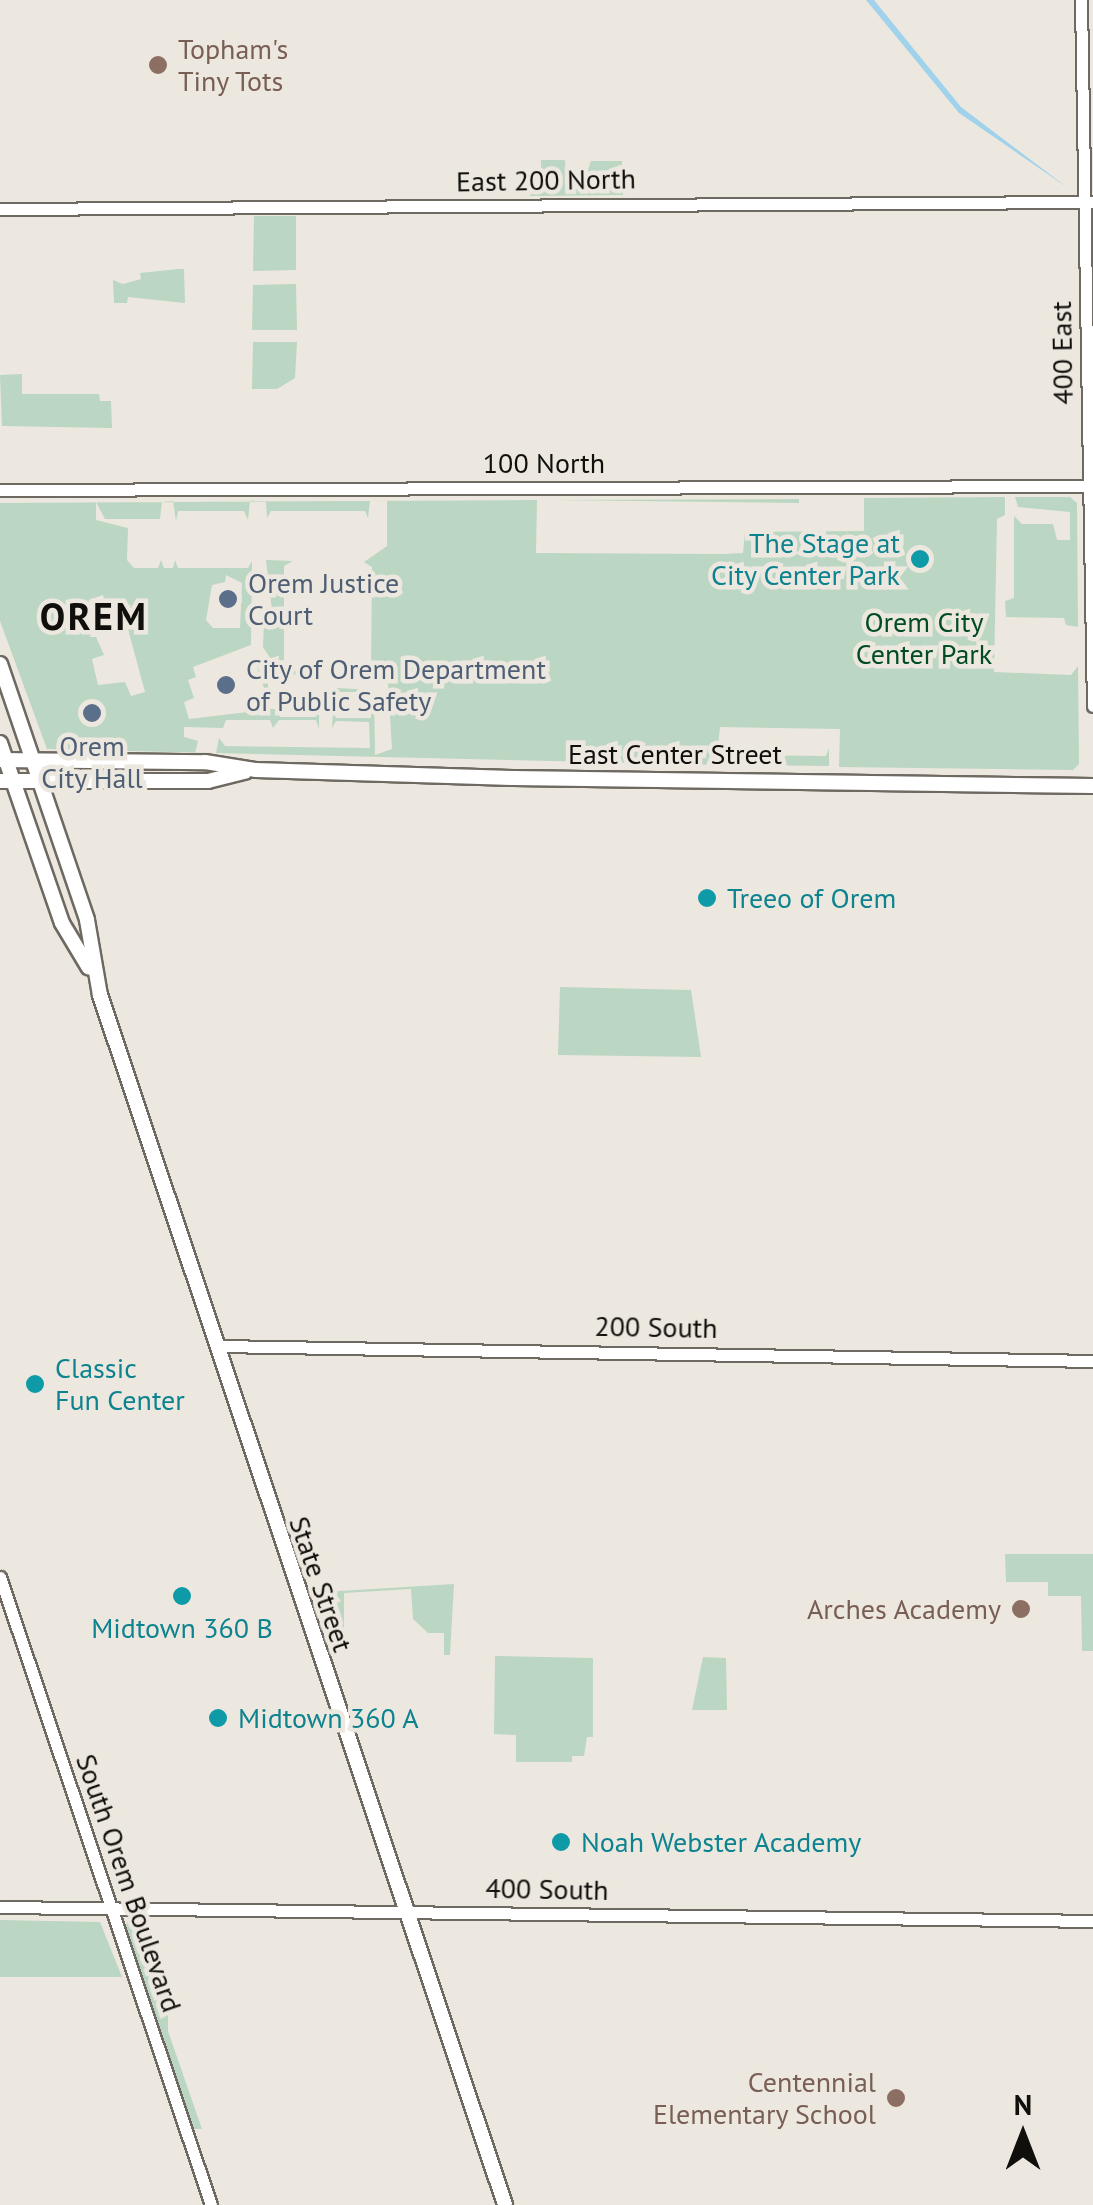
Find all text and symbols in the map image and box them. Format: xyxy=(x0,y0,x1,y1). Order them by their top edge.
place label: Topham's Tiny Tots xyxy=(178,32,288,98)
marker: Topham's Tiny Tots xyxy=(147,54,169,76)
street label: East 200 North xyxy=(456,162,636,198)
street label: 400 East xyxy=(1044,301,1080,405)
street label: 100 North xyxy=(483,446,605,480)
place label: The Stage at City Center Park xyxy=(710,526,900,592)
marker: The Stage at City Center Park xyxy=(909,548,931,570)
place label: Orem Justice Court xyxy=(248,566,399,632)
marker: Orem Justice Court xyxy=(217,588,239,610)
district label: OREM xyxy=(40,593,148,639)
park label: Orem City Center Park xyxy=(856,605,992,671)
place label: City of Orem Department of Public Safety xyxy=(246,652,547,718)
marker: City of Orem Department of Public Safety xyxy=(215,674,237,696)
marker: Orem City Hall xyxy=(81,702,103,724)
place label: Orem City Hall xyxy=(41,729,143,795)
street label: East Center Street xyxy=(568,737,782,771)
place label: Treeo of Orem xyxy=(727,881,896,915)
marker: Treeo of Orem xyxy=(696,887,718,909)
street label: 200 South xyxy=(594,1309,718,1345)
place label: Classic Fun Center xyxy=(55,1351,185,1417)
marker: Classic Fun Center xyxy=(24,1373,46,1395)
street label: State Street xyxy=(282,1512,360,1656)
marker: Midtown 360 B xyxy=(171,1585,193,1607)
place label: Arches Academy xyxy=(806,1592,1001,1626)
marker: Arches Academy xyxy=(1010,1598,1032,1620)
place label: Midtown 360 B xyxy=(91,1611,273,1645)
place label: Midtown 360 A xyxy=(238,1701,420,1735)
marker: Midtown 360 A xyxy=(207,1707,229,1729)
street label: South Orem Boulevard xyxy=(69,1750,189,2016)
place label: Noah Webster Academy xyxy=(581,1825,863,1859)
marker: Noah Webster Academy xyxy=(550,1831,572,1853)
street label: 400 South xyxy=(485,1871,609,1907)
place label: Centennial Elementary School xyxy=(652,2065,876,2131)
north arrow xyxy=(973,2085,1073,2185)
text: N xyxy=(1014,2086,1032,2123)
marker: Centennial Elementary School xyxy=(885,2087,907,2109)

